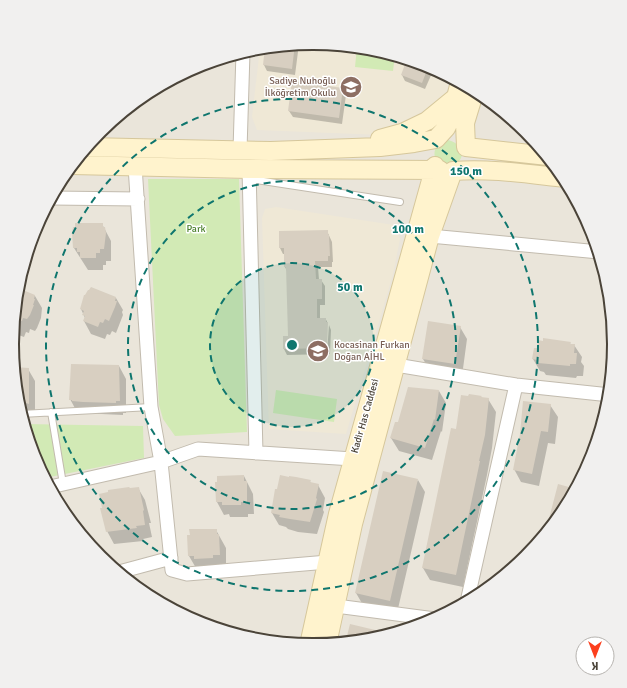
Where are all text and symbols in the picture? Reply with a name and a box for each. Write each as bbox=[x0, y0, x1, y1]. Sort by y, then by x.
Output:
school or university icon: Sadiye Nuhoğlu İlköğretim Okulu bbox=[338, 74, 364, 100]
place label: Sadiye Nuhoğlu İlköğretim Okulu bbox=[265, 75, 336, 99]
text: 150 m bbox=[450, 164, 482, 179]
text: 100 m bbox=[392, 222, 424, 237]
park label: Park bbox=[186, 223, 206, 235]
text: 50 m bbox=[337, 280, 363, 295]
centre of rings bbox=[285, 338, 299, 352]
school or university icon: Kocasinan Furkan Doğan AİHL bbox=[305, 338, 331, 364]
place label: Kocasinan Furkan Doğan AİHL bbox=[334, 339, 410, 363]
street label: Kadir Has Caddesi bbox=[349, 377, 381, 455]
north arrow bbox=[575, 636, 615, 676]
text: K bbox=[591, 659, 598, 672]

